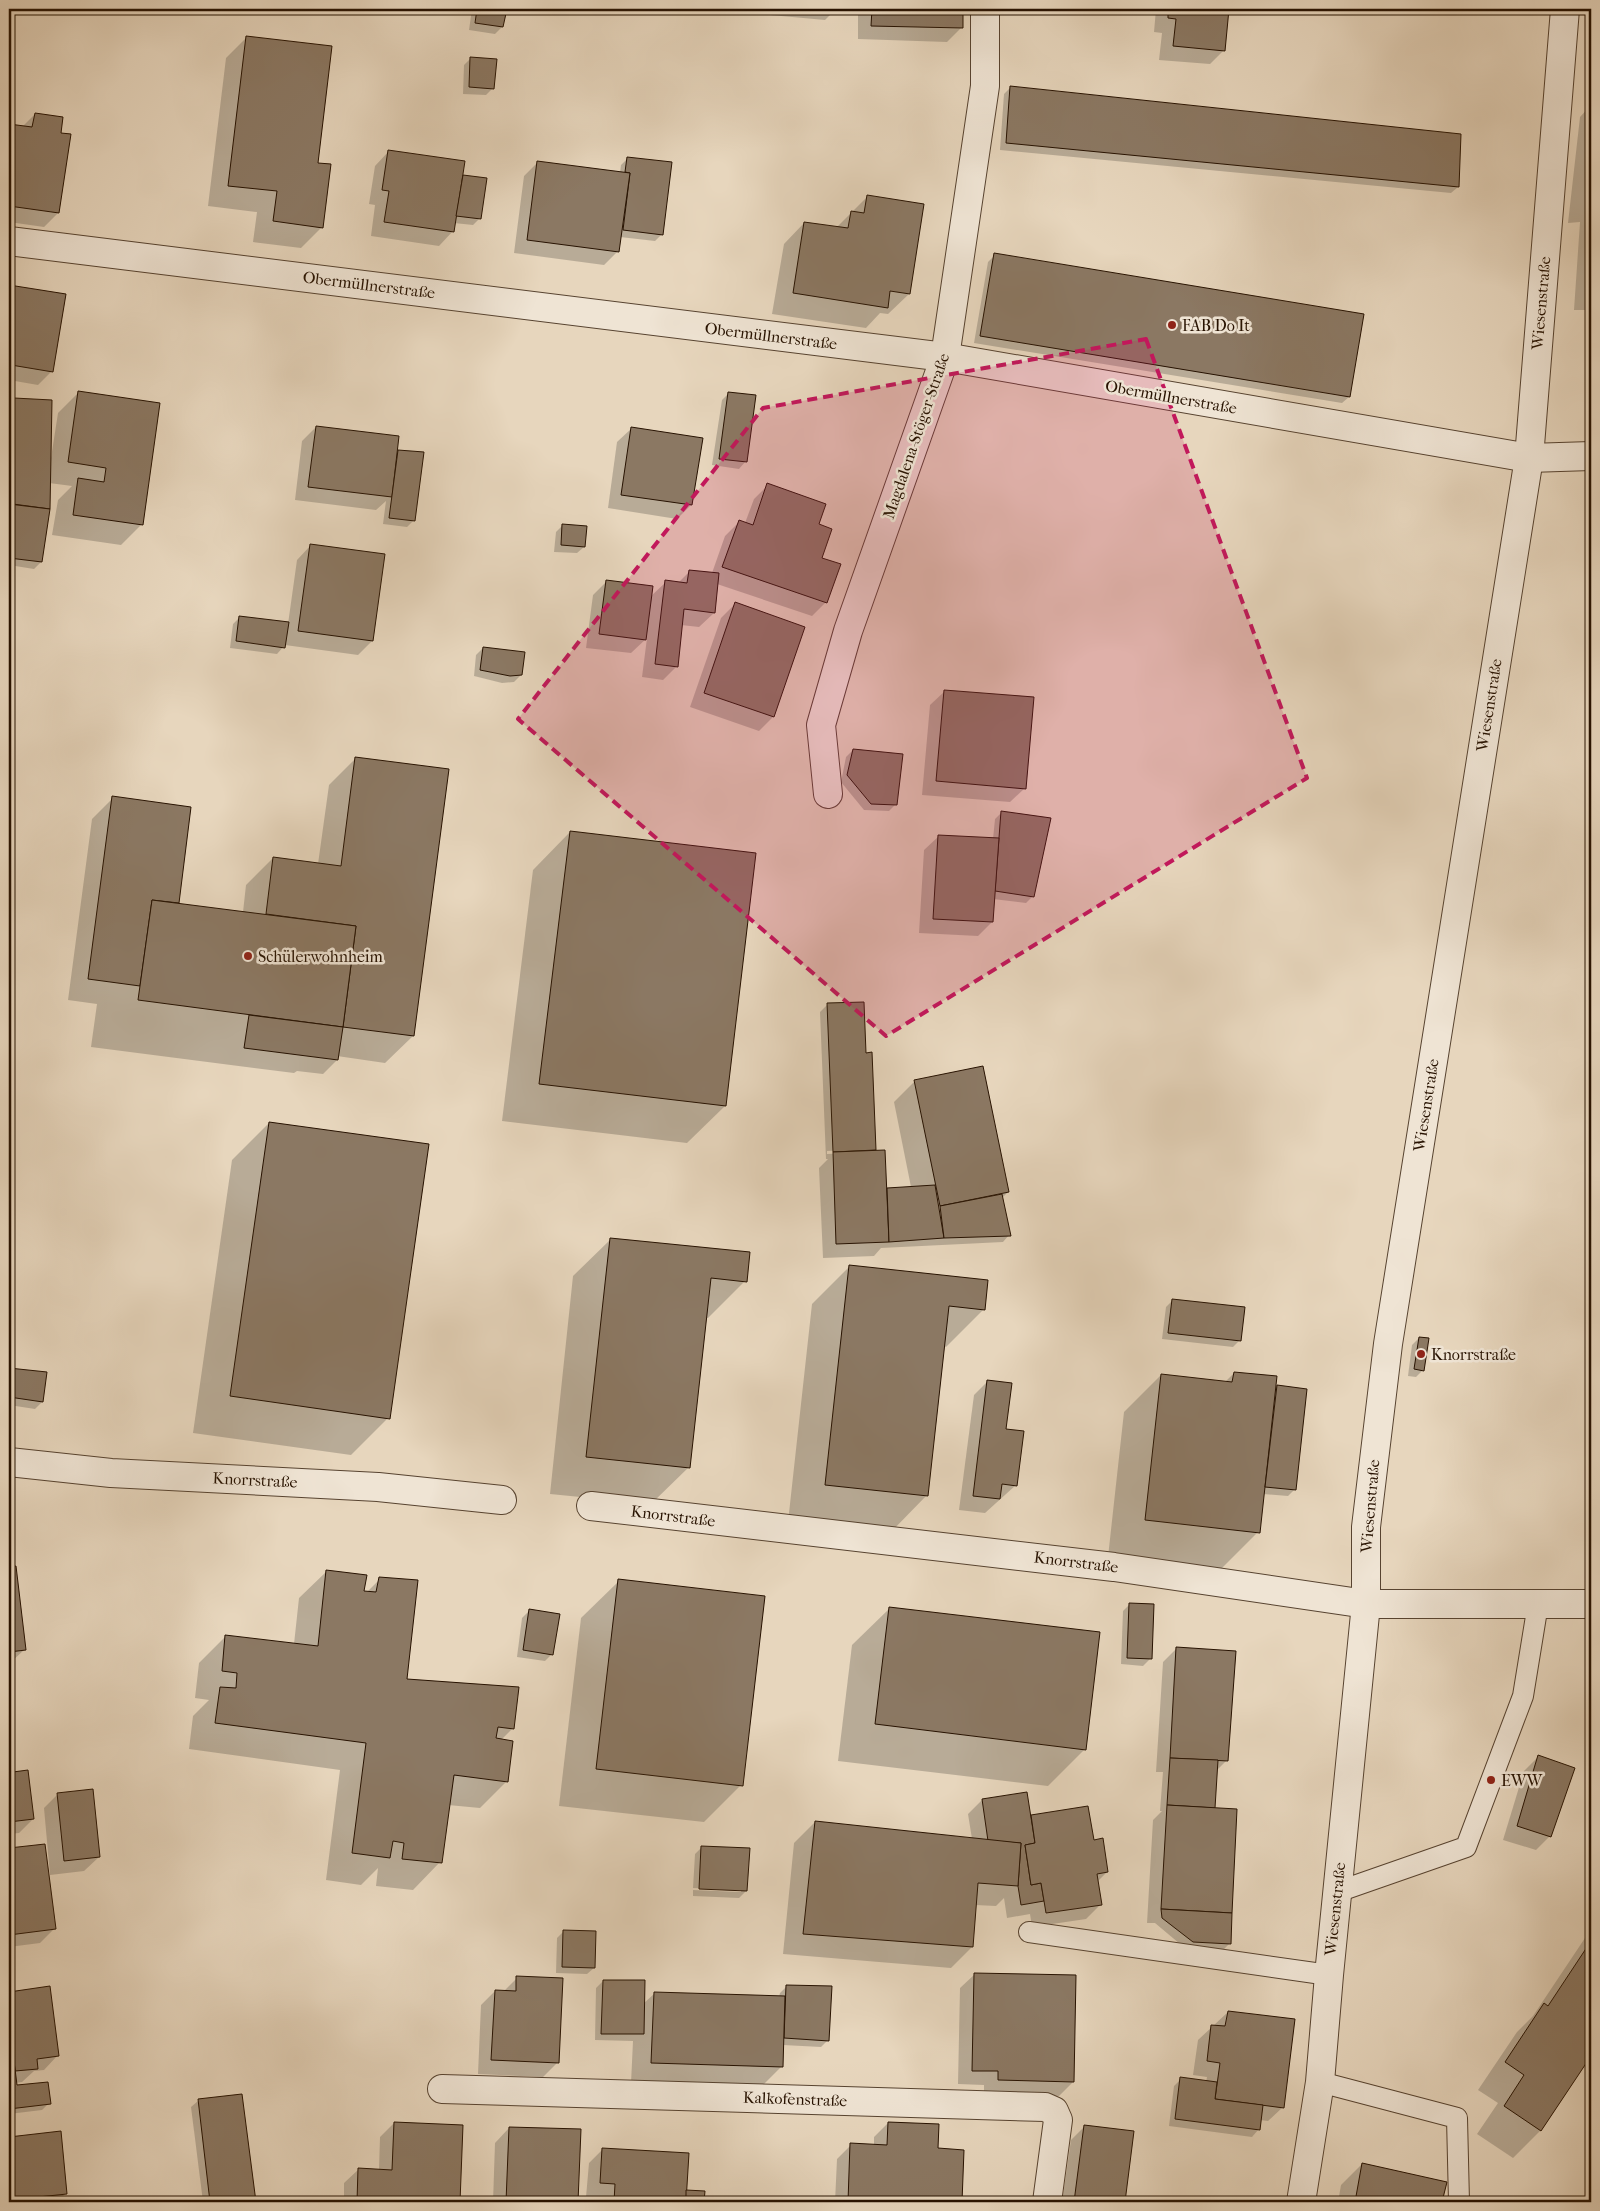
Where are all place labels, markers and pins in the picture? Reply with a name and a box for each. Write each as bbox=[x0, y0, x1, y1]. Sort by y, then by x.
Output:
place label: FAB Do It bbox=[1182, 316, 1250, 335]
marker: FAB Do It bbox=[1166, 319, 1178, 331]
place label: Schülerwohnheim bbox=[258, 947, 384, 966]
marker: Schülerwohnheim bbox=[242, 950, 254, 962]
place label: Knorrstraße bbox=[1431, 1345, 1516, 1364]
marker: Knorrstraße bbox=[1415, 1348, 1427, 1360]
place label: EWW bbox=[1501, 1771, 1543, 1790]
marker: EWW bbox=[1485, 1774, 1497, 1786]

